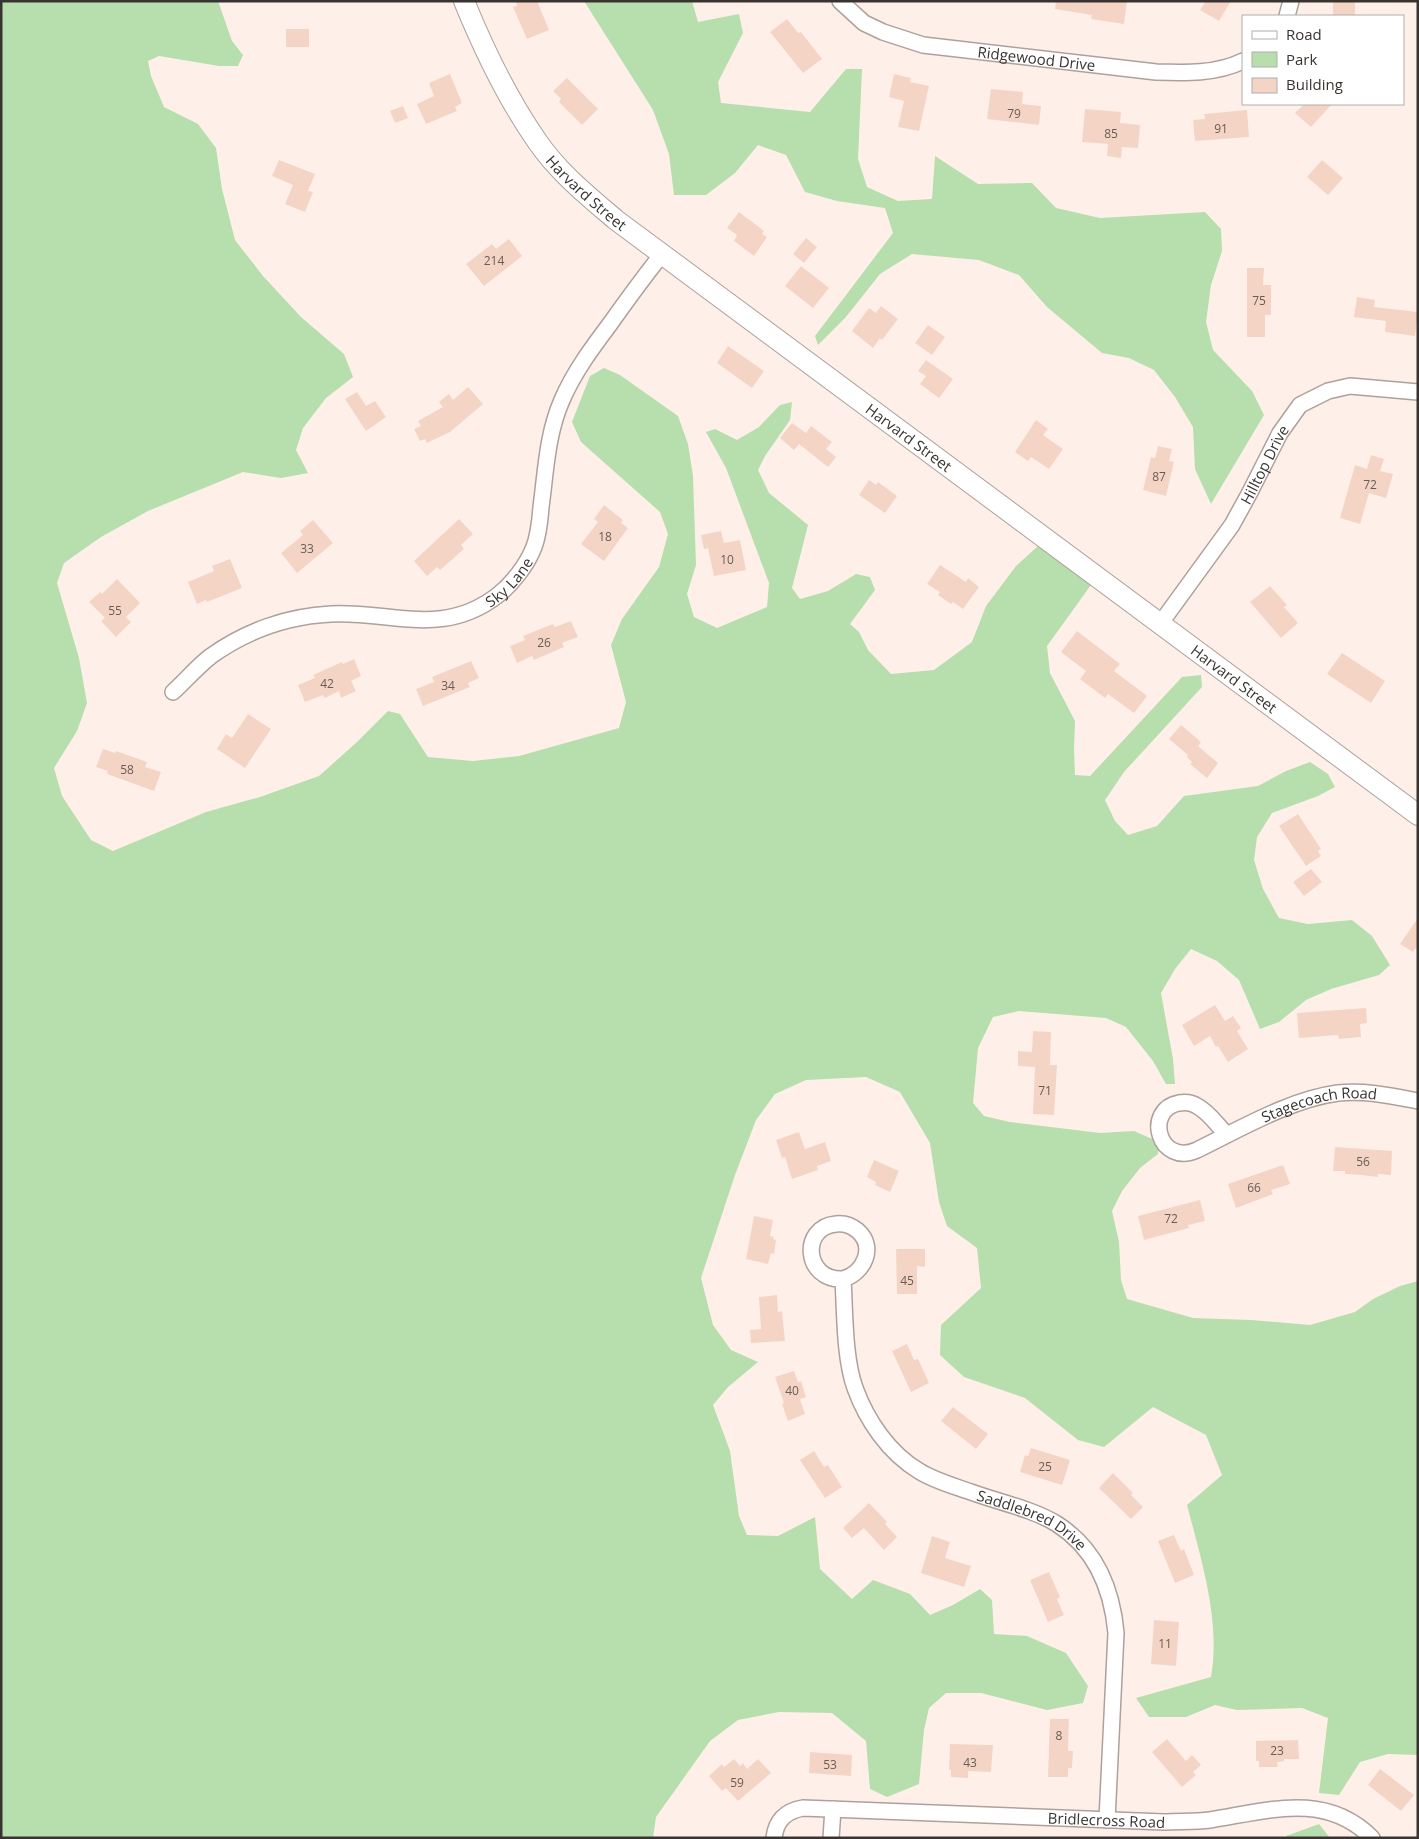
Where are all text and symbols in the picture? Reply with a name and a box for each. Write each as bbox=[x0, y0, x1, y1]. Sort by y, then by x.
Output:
legend bbox=[1242, 15, 1404, 105]
text: Road bbox=[1286, 24, 1322, 44]
street label: Ridgewood Drive bbox=[977, 41, 1097, 75]
text: Park bbox=[1286, 49, 1317, 69]
text: Building bbox=[1286, 74, 1343, 94]
house number: 79 bbox=[1007, 105, 1021, 122]
house number: 91 bbox=[1214, 120, 1228, 137]
house number: 85 bbox=[1104, 125, 1118, 142]
street label: Harvard Street bbox=[542, 151, 631, 235]
house number: 214 bbox=[484, 252, 504, 269]
house number: 75 bbox=[1252, 292, 1266, 309]
street label: Harvard Street bbox=[862, 399, 956, 476]
street label: Hilltop Drive bbox=[1235, 421, 1293, 508]
house number: 87 bbox=[1152, 468, 1166, 485]
house number: 72 bbox=[1363, 476, 1377, 493]
house number: 18 bbox=[598, 528, 612, 545]
house number: 33 bbox=[300, 540, 314, 557]
house number: 10 bbox=[720, 551, 734, 568]
street label: Sky Lane bbox=[481, 554, 537, 611]
house number: 55 bbox=[108, 602, 122, 619]
house number: 26 bbox=[537, 634, 551, 651]
street label: Harvard Street bbox=[1187, 640, 1281, 717]
house number: 42 bbox=[320, 675, 334, 692]
house number: 34 bbox=[441, 677, 455, 694]
house number: 58 bbox=[120, 761, 134, 778]
house number: 71 bbox=[1038, 1082, 1052, 1099]
street label: Stagecoach Road bbox=[1258, 1082, 1378, 1127]
house number: 56 bbox=[1356, 1153, 1370, 1170]
house number: 66 bbox=[1247, 1179, 1261, 1196]
house number: 72 bbox=[1164, 1210, 1178, 1227]
house number: 45 bbox=[900, 1272, 914, 1289]
house number: 40 bbox=[785, 1382, 799, 1399]
house number: 25 bbox=[1038, 1458, 1052, 1475]
street label: Saddlebred Drive bbox=[974, 1485, 1092, 1554]
house number: 11 bbox=[1158, 1635, 1172, 1652]
house number: 8 bbox=[1056, 1727, 1063, 1744]
house number: 23 bbox=[1270, 1742, 1284, 1759]
house number: 43 bbox=[963, 1754, 977, 1771]
house number: 53 bbox=[823, 1756, 837, 1773]
house number: 59 bbox=[730, 1774, 744, 1791]
street label: Bridlecross Road bbox=[1047, 1808, 1166, 1832]

